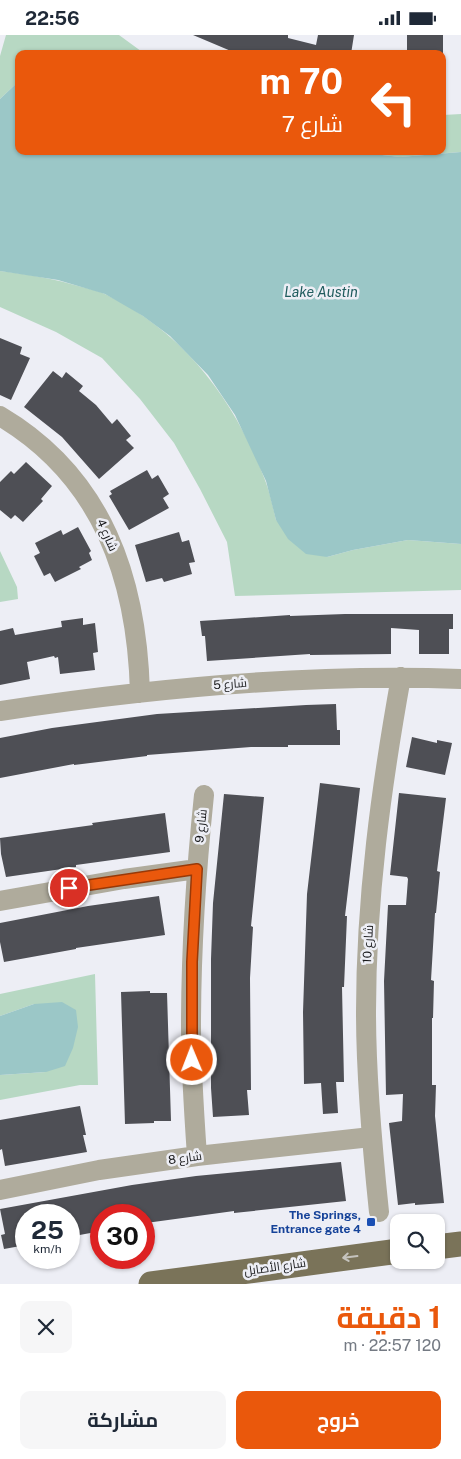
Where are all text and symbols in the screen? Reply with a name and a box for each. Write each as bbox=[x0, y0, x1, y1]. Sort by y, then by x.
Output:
text: 22:56 bbox=[25, 7, 80, 29]
text: 70 m bbox=[260, 61, 343, 102]
icon: left bbox=[361, 70, 426, 135]
text: شارع 7 bbox=[282, 111, 343, 137]
water label: Lake Austin bbox=[284, 284, 358, 300]
street label: شارع 4 bbox=[93, 517, 120, 554]
street label: شارع 5 bbox=[213, 676, 248, 693]
street label: شارع 9 bbox=[192, 808, 211, 844]
pin bbox=[48, 867, 90, 909]
icon: arrive bbox=[55, 874, 83, 902]
street label: شارع 10 bbox=[360, 924, 377, 964]
position arrow bbox=[165, 1033, 217, 1085]
street label: شارع 8 bbox=[167, 1149, 203, 1168]
speed limit sign: 30 bbox=[90, 1204, 155, 1269]
place label: The Springs, Entrance gate 4 bbox=[271, 1208, 361, 1236]
map controls bbox=[390, 1214, 445, 1269]
button: search bbox=[390, 1214, 445, 1269]
text: 25 bbox=[31, 1215, 64, 1245]
marker: The Springs, Entrance gate 4 bbox=[365, 1216, 377, 1228]
text: km/h bbox=[33, 1242, 62, 1256]
one-way arrow bbox=[343, 1252, 359, 1262]
street label: شارع الأصايل bbox=[243, 1256, 307, 1279]
text: 1 دقيقة bbox=[337, 1299, 441, 1335]
button: close bbox=[20, 1301, 72, 1353]
text: 120 m · 22:57 bbox=[344, 1336, 441, 1355]
button: مشاركة bbox=[20, 1391, 226, 1449]
button: خروج bbox=[236, 1391, 441, 1449]

